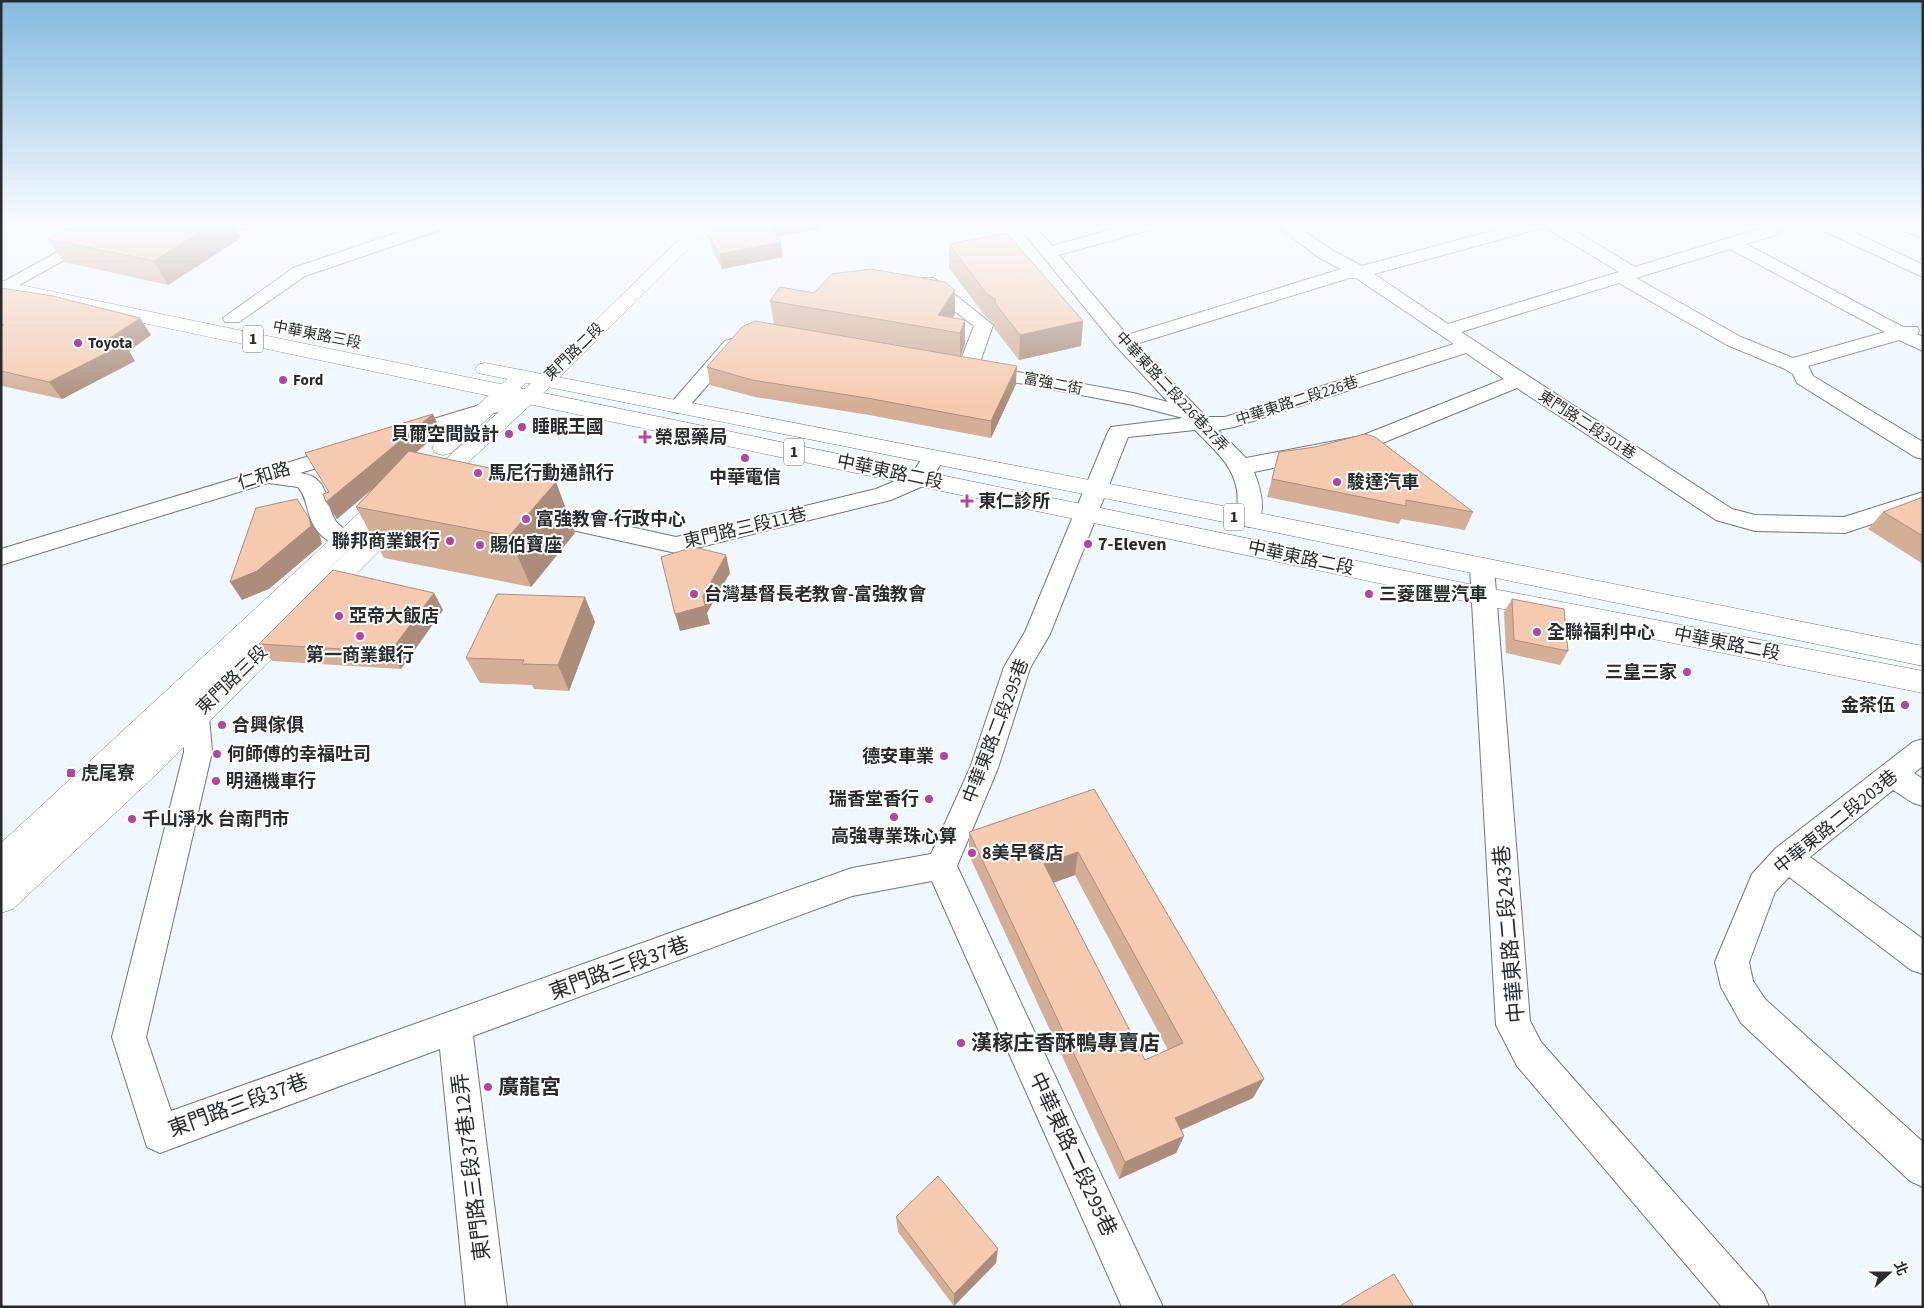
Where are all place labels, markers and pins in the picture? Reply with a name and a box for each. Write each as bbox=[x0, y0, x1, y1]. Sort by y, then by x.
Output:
place label: Toyota bbox=[88, 333, 132, 354]
marker: Toyota bbox=[72, 337, 84, 349]
place label: Ford bbox=[293, 370, 323, 391]
marker: Ford bbox=[277, 374, 289, 386]
place label: 睡眠王國 bbox=[532, 415, 604, 440]
marker: 睡眠王國 bbox=[516, 421, 528, 433]
place label: 貝爾空間設計 bbox=[391, 422, 499, 447]
place label: 榮恩藥局 bbox=[655, 425, 727, 450]
marker: 貝爾空間設計 bbox=[503, 428, 515, 440]
marker: 榮恩藥局 bbox=[639, 431, 651, 443]
marker: 中華電信 bbox=[739, 452, 751, 464]
place label: 馬尼行動通訊行 bbox=[488, 461, 614, 486]
place label: 中華電信 bbox=[709, 465, 781, 490]
marker: 馬尼行動通訊行 bbox=[472, 467, 484, 479]
place label: 駿達汽車 bbox=[1347, 470, 1419, 495]
marker: 駿達汽車 bbox=[1331, 476, 1343, 488]
place label: 東仁診所 bbox=[978, 489, 1050, 514]
marker: 東仁診所 bbox=[960, 494, 974, 508]
place label: 富強教會-行政中心 bbox=[536, 507, 686, 532]
marker: 富強教會-行政中心 bbox=[520, 513, 532, 525]
place label: 聯邦商業銀行 bbox=[332, 529, 440, 554]
place label: 7-Eleven bbox=[1098, 532, 1167, 557]
place label: 賜伯寶座 bbox=[490, 533, 562, 558]
marker: 聯邦商業銀行 bbox=[444, 535, 456, 547]
marker: 7-Eleven bbox=[1082, 538, 1094, 550]
marker: 賜伯寶座 bbox=[474, 539, 486, 551]
place label: 台灣基督長老教會-富強教會 bbox=[704, 582, 927, 607]
place label: 三菱匯豐汽車 bbox=[1379, 582, 1487, 607]
marker: 台灣基督長老教會-富強教會 bbox=[688, 588, 700, 600]
marker: 三菱匯豐汽車 bbox=[1363, 588, 1375, 600]
place label: 亞帝大飯店 bbox=[349, 604, 439, 629]
marker: 亞帝大飯店 bbox=[333, 610, 345, 622]
place label: 全聯福利中心 bbox=[1547, 620, 1655, 645]
marker: 全聯福利中心 bbox=[1531, 626, 1543, 638]
marker: 第一商業銀行 bbox=[354, 630, 366, 642]
place label: 第一商業銀行 bbox=[306, 643, 414, 668]
place label: 三皇三家 bbox=[1605, 660, 1677, 685]
marker: 三皇三家 bbox=[1681, 666, 1693, 678]
place label: 金茶伍 bbox=[1841, 693, 1895, 718]
marker: 金茶伍 bbox=[1899, 699, 1911, 711]
place label: 合興傢俱 bbox=[232, 713, 304, 738]
marker: 合興傢俱 bbox=[216, 719, 228, 731]
place label: 何師傅的幸福吐司 bbox=[227, 742, 371, 767]
place label: 德安車業 bbox=[862, 744, 934, 769]
marker: 何師傅的幸福吐司 bbox=[211, 748, 223, 760]
marker: 德安車業 bbox=[938, 750, 950, 762]
place label: 虎尾寮 bbox=[81, 761, 135, 786]
marker: 虎尾寮 bbox=[65, 767, 77, 779]
place label: 明通機車行 bbox=[226, 769, 316, 794]
marker: 明通機車行 bbox=[210, 775, 222, 787]
place label: 瑞香堂香行 bbox=[829, 787, 919, 812]
marker: 瑞香堂香行 bbox=[923, 793, 935, 805]
place label: 千山淨水 台南門市 bbox=[142, 807, 290, 832]
marker: 高強專業珠心算 bbox=[888, 811, 900, 823]
marker: 千山淨水 台南門市 bbox=[126, 813, 138, 825]
place label: 高強專業珠心算 bbox=[831, 824, 957, 849]
place label: 8美早餐店 bbox=[982, 841, 1064, 866]
marker: 8美早餐店 bbox=[966, 847, 978, 859]
place label: 漢稼庄香酥鴨專賣店 bbox=[971, 1028, 1160, 1058]
marker: 漢稼庄香酥鴨專賣店 bbox=[955, 1037, 967, 1049]
place label: 廣龍宮 bbox=[498, 1072, 561, 1102]
marker: 廣龍宮 bbox=[482, 1081, 494, 1093]

